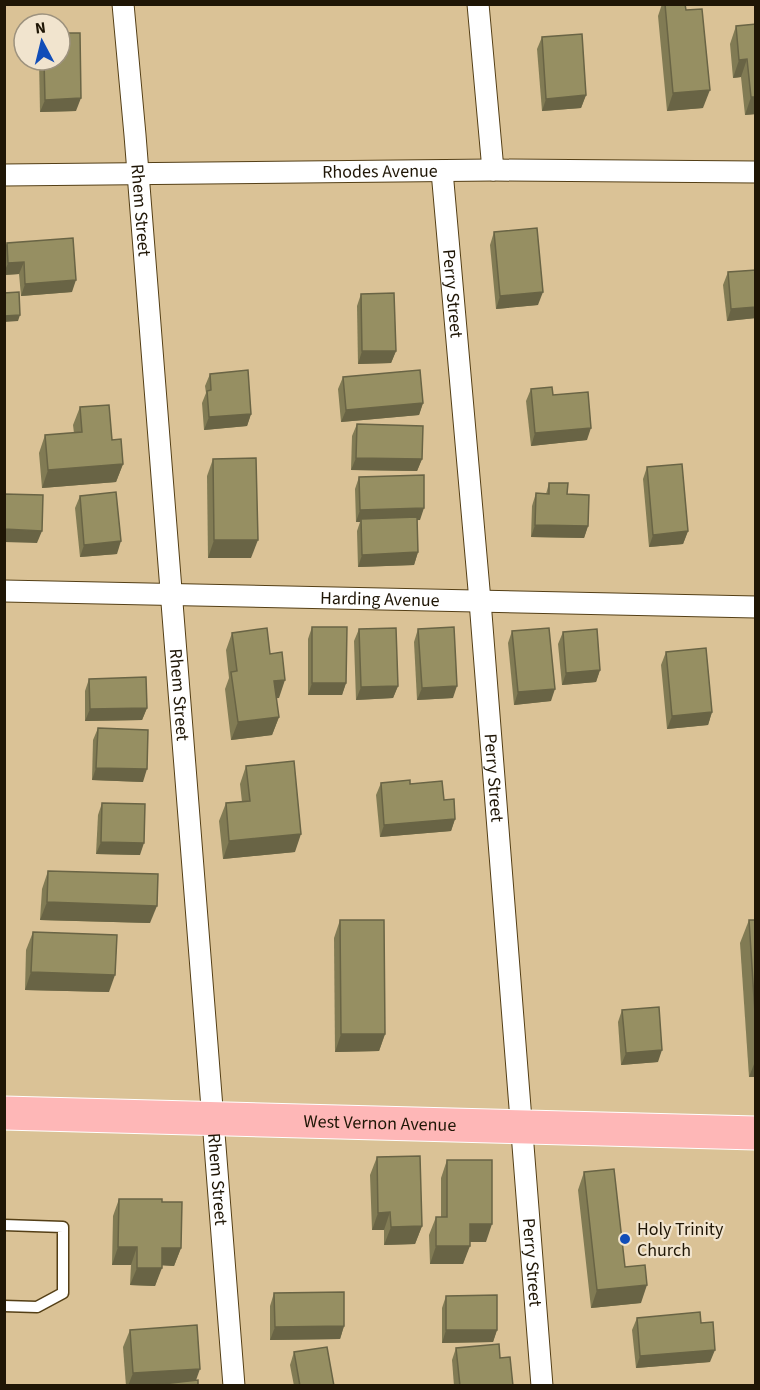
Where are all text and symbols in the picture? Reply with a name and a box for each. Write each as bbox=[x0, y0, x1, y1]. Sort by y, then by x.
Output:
north arrow bbox=[12, 12, 72, 72]
text: N bbox=[34, 17, 47, 40]
street label: Rhodes Avenue bbox=[322, 159, 438, 185]
street label: Rhem Street bbox=[124, 163, 157, 257]
street label: Perry Street bbox=[436, 248, 469, 339]
street label: Harding Avenue bbox=[320, 586, 440, 613]
street label: Rhem Street bbox=[163, 648, 195, 742]
street label: Perry Street bbox=[478, 733, 509, 823]
street label: West Vernon Avenue bbox=[303, 1109, 457, 1138]
street label: Rhem Street bbox=[201, 1132, 233, 1226]
street label: Perry Street bbox=[516, 1217, 548, 1308]
place label: Holy Trinity Church bbox=[637, 1217, 724, 1263]
marker: Holy Trinity Church bbox=[618, 1232, 632, 1246]

